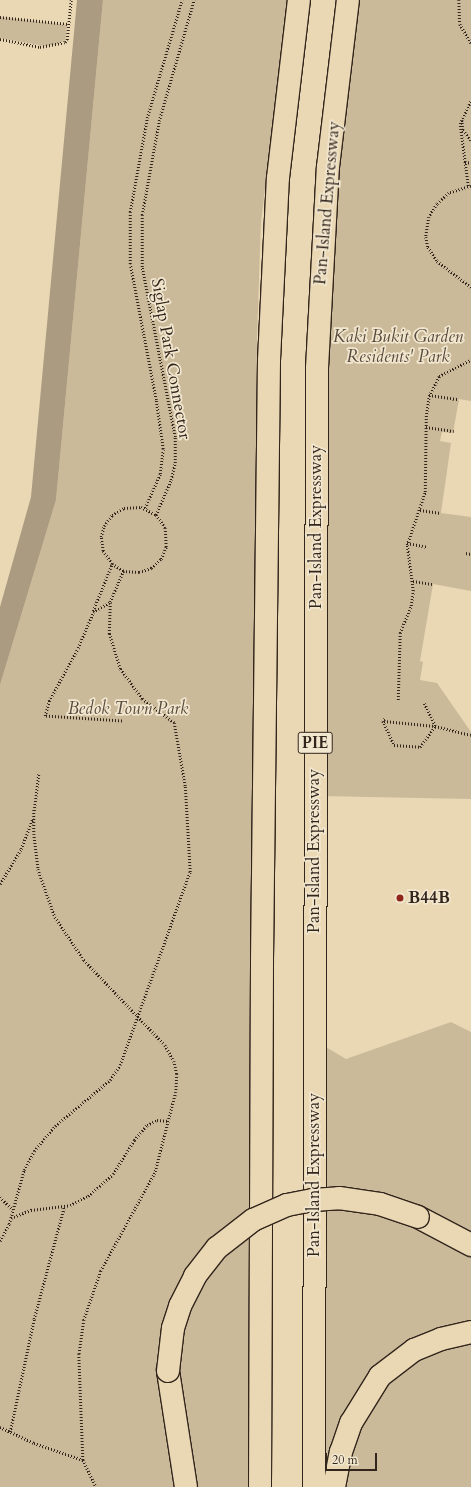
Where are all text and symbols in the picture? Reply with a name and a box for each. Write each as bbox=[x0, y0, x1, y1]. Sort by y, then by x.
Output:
street label: Pan-Island Expressway bbox=[310, 120, 344, 286]
street label: Siglap Park Connector bbox=[147, 277, 195, 441]
park label: Kaki Bukit Garden Residents' Park bbox=[333, 327, 463, 367]
street label: Pan-Island Expressway bbox=[306, 445, 326, 609]
park label: Bedok Town Park bbox=[68, 699, 188, 719]
road number: PIE bbox=[297, 729, 333, 757]
street label: Pan-Island Expressway bbox=[304, 769, 324, 933]
place label: B44B bbox=[408, 888, 450, 908]
marker: B44B bbox=[395, 893, 405, 903]
street label: Pan-Island Expressway bbox=[304, 1093, 324, 1257]
scale bar bbox=[327, 1445, 379, 1471]
text: 20 m bbox=[332, 1452, 358, 1468]

